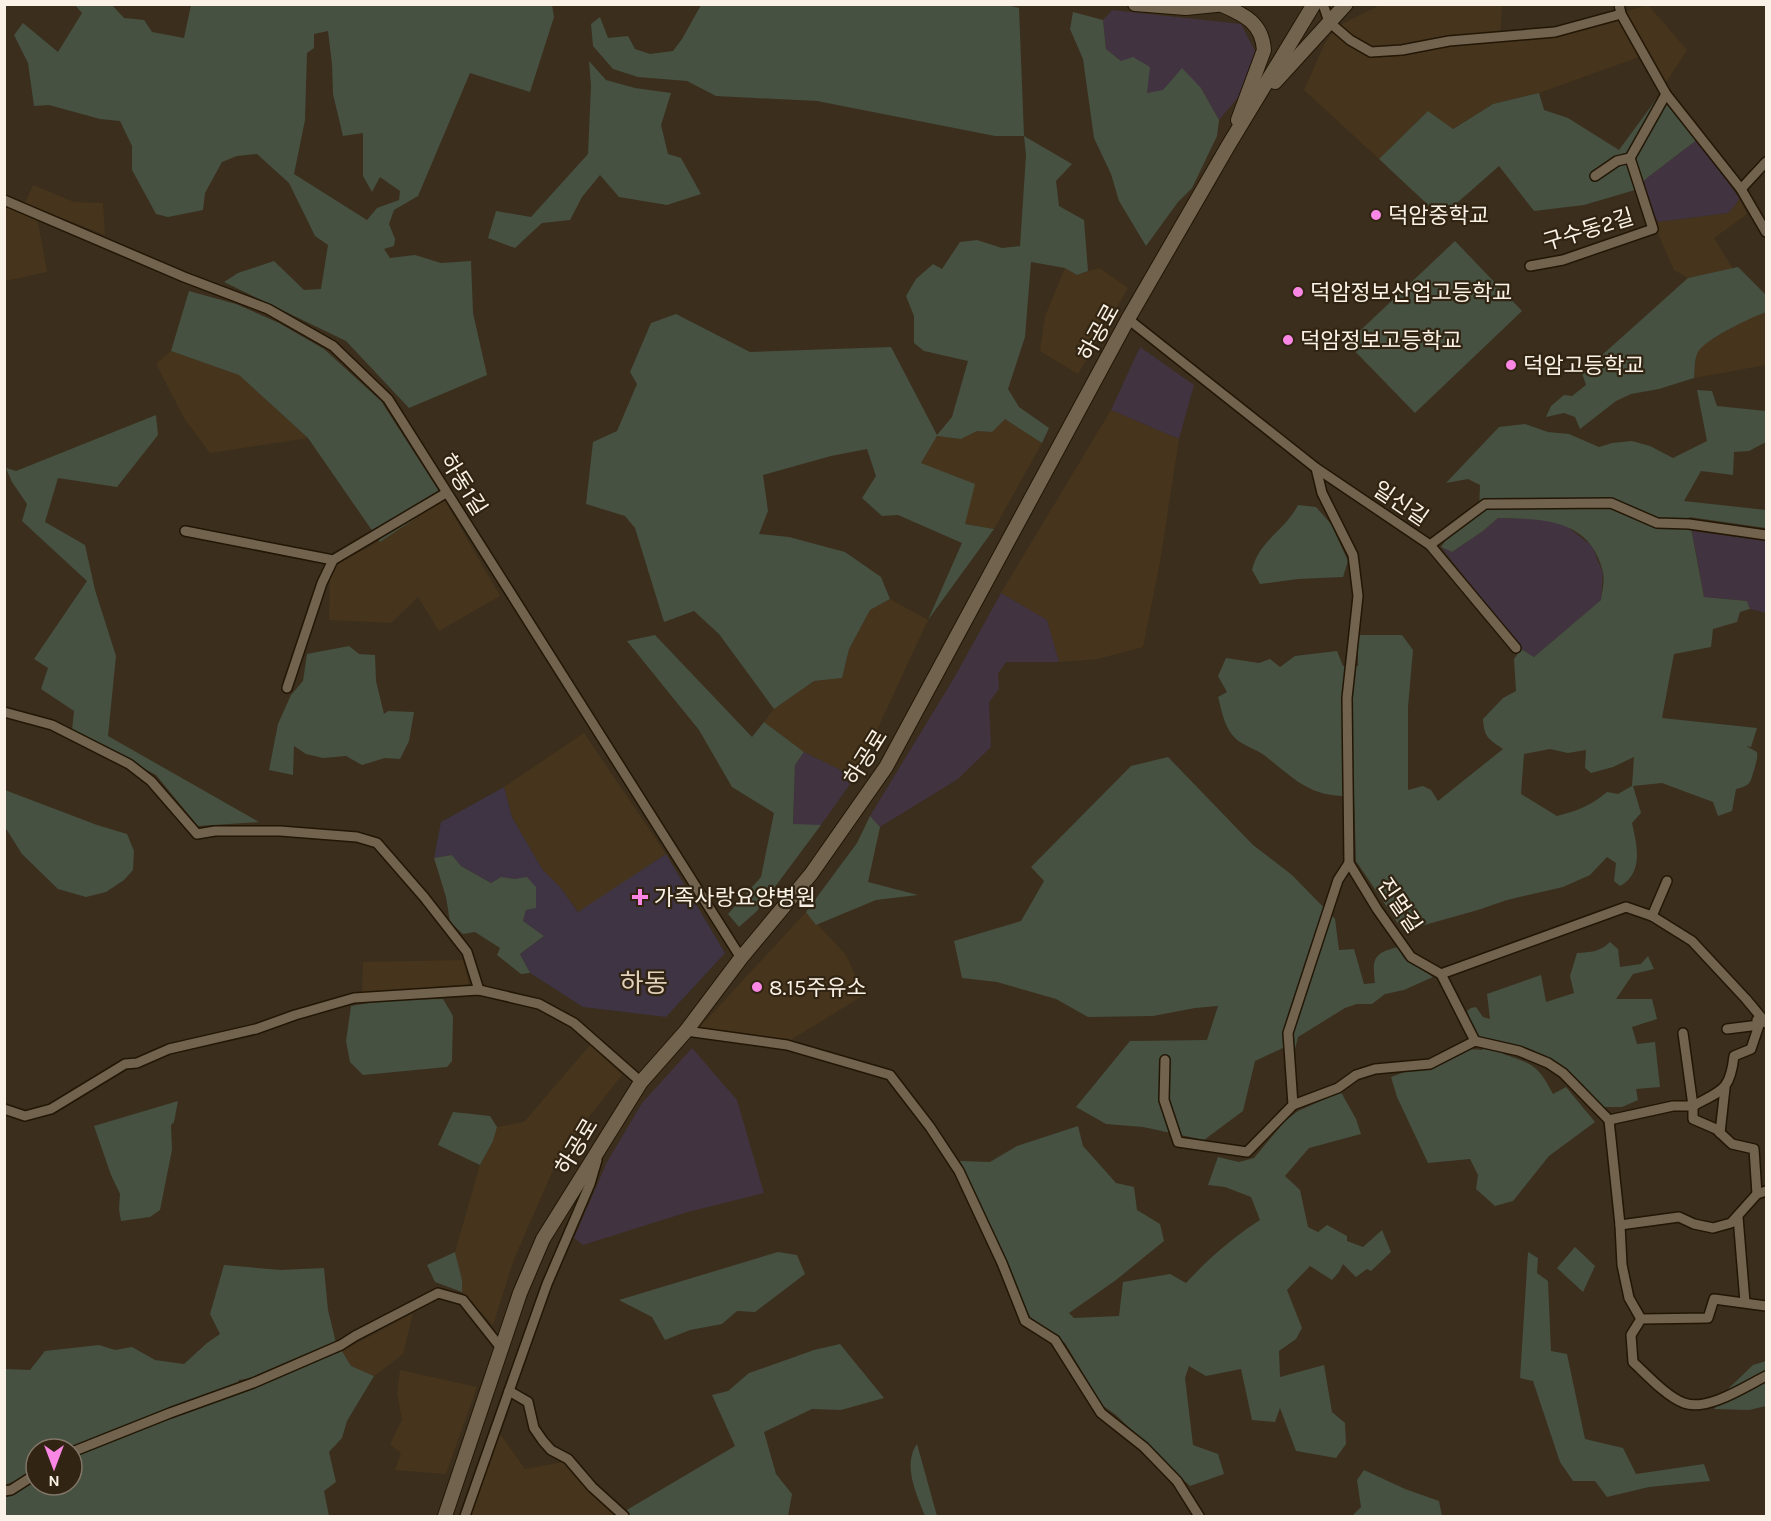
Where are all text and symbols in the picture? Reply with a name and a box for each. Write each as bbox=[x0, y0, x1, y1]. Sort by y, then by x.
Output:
place label: 덕암중학교 bbox=[1388, 203, 1489, 229]
street label: 구수동2길 bbox=[1540, 204, 1637, 256]
marker: 덕암중학교 bbox=[1369, 208, 1383, 222]
place label: 덕암정보산업고등학교 bbox=[1310, 280, 1512, 306]
marker: 덕암정보산업고등학교 bbox=[1291, 285, 1305, 299]
street label: 하공로 bbox=[1073, 300, 1125, 365]
place label: 덕암정보고등학교 bbox=[1300, 328, 1462, 354]
marker: 덕암정보고등학교 bbox=[1281, 333, 1295, 347]
place label: 덕암고등학교 bbox=[1523, 353, 1644, 379]
marker: 덕암고등학교 bbox=[1504, 358, 1518, 372]
street label: 하동1길 bbox=[434, 449, 492, 520]
street label: 일신길 bbox=[1368, 476, 1433, 532]
street label: 하공로 bbox=[839, 725, 893, 790]
street label: 진멀길 bbox=[1371, 873, 1427, 938]
place label: 가족사랑요양병원 bbox=[654, 885, 816, 911]
marker: 가족사랑요양병원 bbox=[631, 888, 649, 906]
district label: 하동 bbox=[620, 968, 668, 999]
place label: 8.15주유소 bbox=[769, 975, 867, 1001]
marker: 8.15주유소 bbox=[750, 980, 764, 994]
street label: 하공로 bbox=[550, 1114, 604, 1179]
north arrow bbox=[24, 1437, 84, 1497]
text: N bbox=[48, 1472, 60, 1491]

